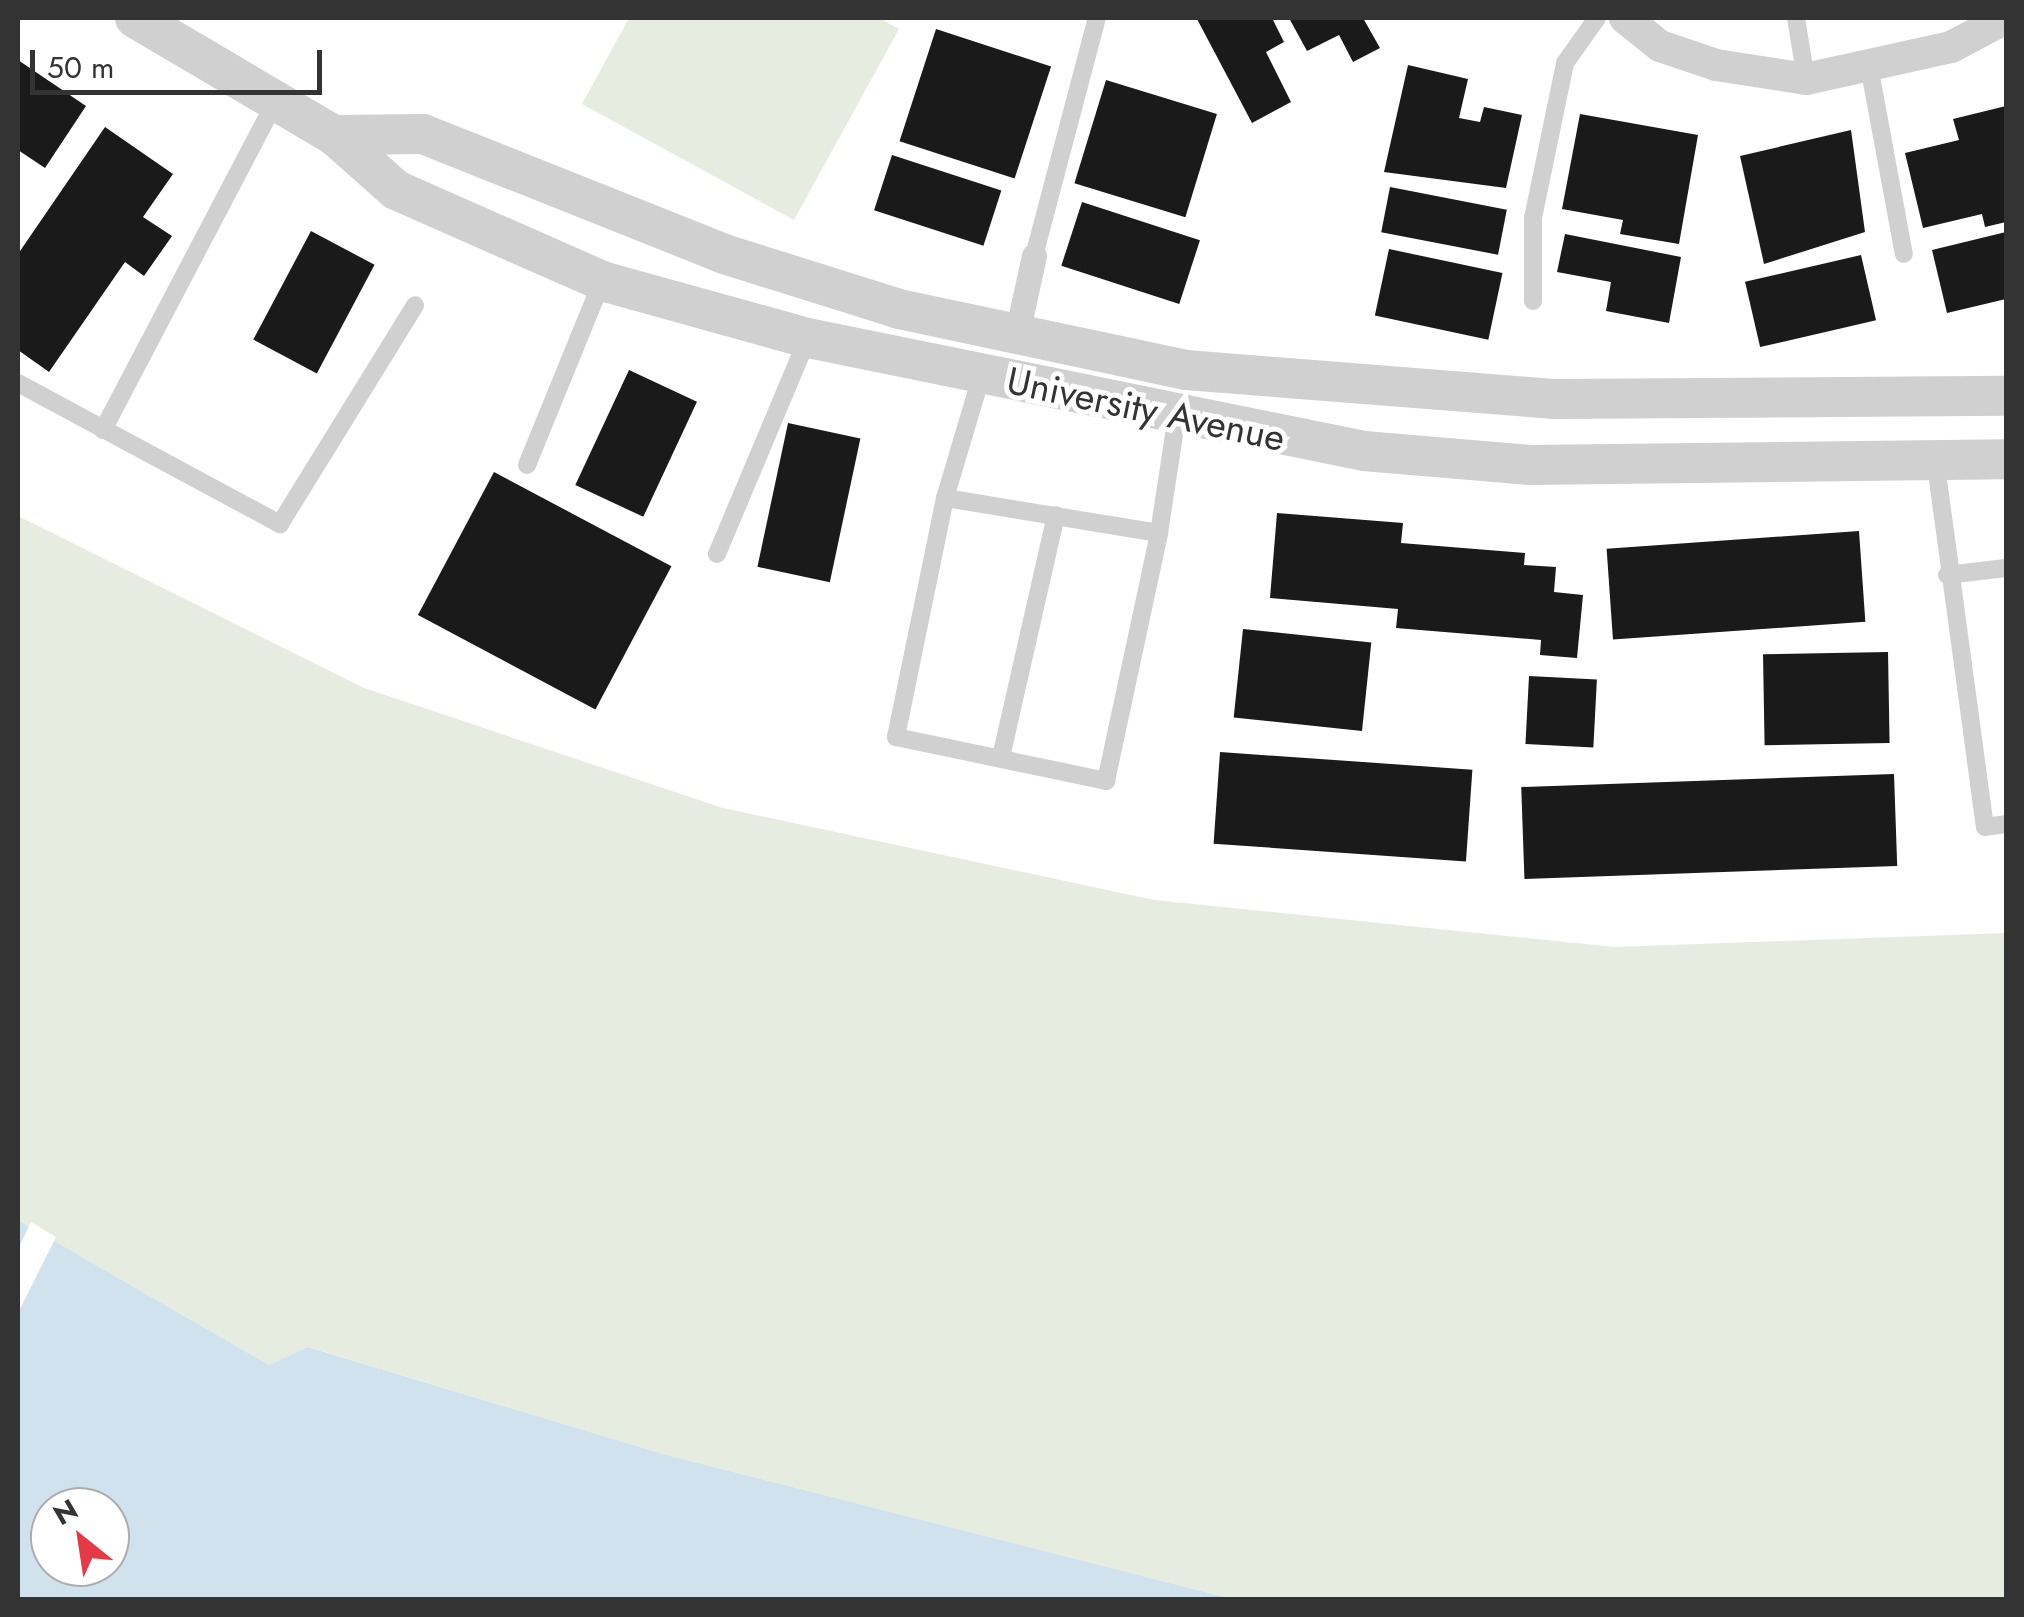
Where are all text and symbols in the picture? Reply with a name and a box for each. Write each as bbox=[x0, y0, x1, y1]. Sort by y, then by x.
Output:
scale bar bbox=[35, 30, 328, 92]
text: 50 m bbox=[47, 46, 114, 89]
street label: University Avenue bbox=[1003, 357, 1289, 461]
north arrow bbox=[30, 1487, 130, 1587]
text: N bbox=[46, 1489, 86, 1536]

